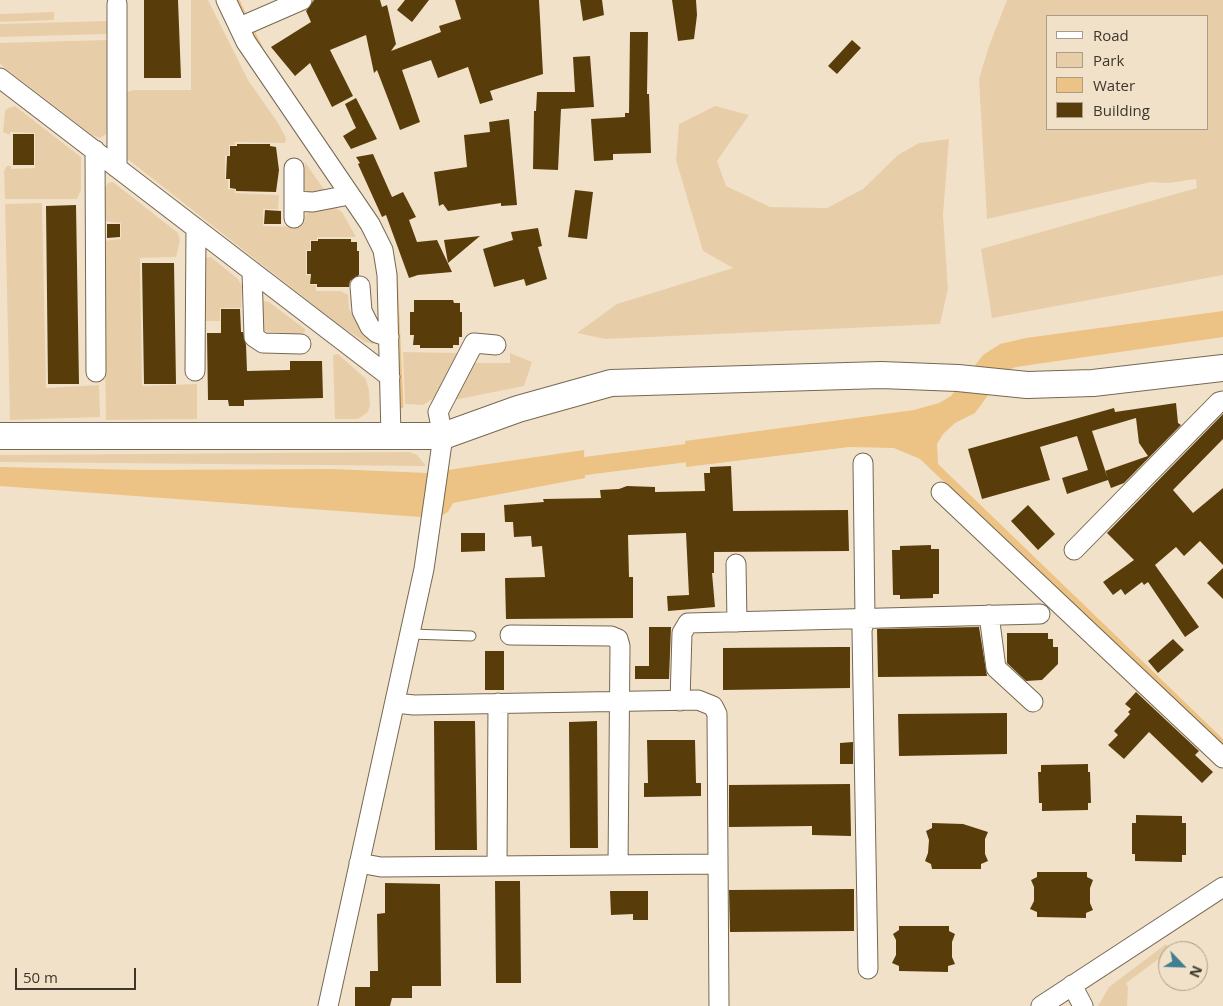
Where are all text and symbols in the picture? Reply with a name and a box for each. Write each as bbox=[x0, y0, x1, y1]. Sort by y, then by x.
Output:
legend bbox=[1046, 15, 1208, 130]
text: Road bbox=[1093, 25, 1129, 45]
text: Park bbox=[1093, 50, 1124, 70]
text: Water bbox=[1093, 75, 1135, 95]
text: Building bbox=[1093, 100, 1150, 120]
north arrow bbox=[1158, 941, 1208, 991]
scale bar bbox=[18, 958, 139, 990]
text: N bbox=[1185, 963, 1207, 981]
text: 50 m bbox=[23, 967, 58, 987]

